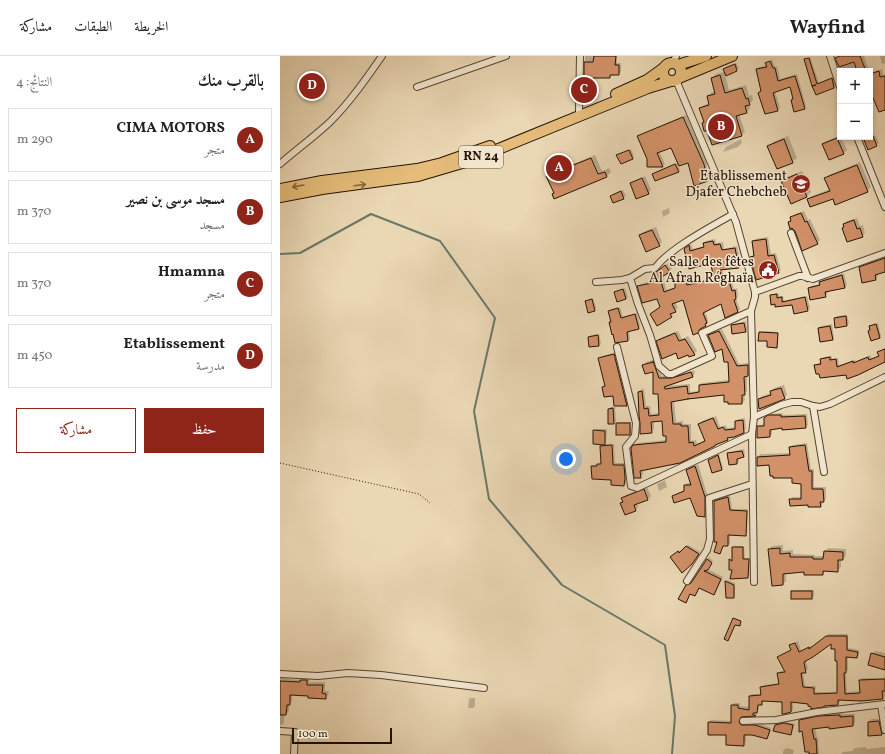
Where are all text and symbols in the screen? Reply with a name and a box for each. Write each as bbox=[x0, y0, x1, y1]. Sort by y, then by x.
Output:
text: Wayfind bbox=[790, 15, 865, 41]
text: مشاركة bbox=[20, 18, 52, 37]
text: الطبقات bbox=[74, 18, 112, 37]
text: الخريطة bbox=[134, 18, 168, 37]
map controls bbox=[837, 68, 873, 140]
button: + bbox=[837, 68, 873, 104]
text: بالقرب منك bbox=[198, 70, 264, 93]
pin: D bbox=[299, 71, 325, 101]
text: النتائج: 4 bbox=[16, 74, 52, 92]
pin: C bbox=[571, 75, 597, 105]
button: − bbox=[837, 104, 873, 140]
pin: B bbox=[708, 112, 734, 142]
text: CIMA MOTORS bbox=[116, 118, 225, 139]
text: 290 m bbox=[17, 131, 53, 149]
text: A bbox=[245, 131, 255, 149]
text: متجر bbox=[204, 142, 225, 160]
road number: RN 24 bbox=[459, 146, 503, 168]
pin: A bbox=[546, 153, 572, 183]
place label: Etablissement Djafer Chebcheb bbox=[685, 167, 787, 202]
school or university icon: Etablissement Djafer Chebcheb bbox=[790, 173, 812, 195]
one-way arrow bbox=[353, 181, 366, 189]
one-way arrow bbox=[292, 182, 305, 190]
text: مسجد موسى بن نصير bbox=[126, 190, 225, 211]
text: 370 m bbox=[17, 203, 51, 221]
text: B bbox=[246, 203, 254, 221]
text: مسجد bbox=[199, 217, 225, 235]
place label: Salle des fêtes Al Afrah Réghaïa bbox=[649, 253, 754, 288]
public building icon: Salle des fêtes Al Afrah Réghaïa bbox=[757, 259, 779, 281]
text: Hmamna bbox=[158, 262, 225, 283]
text: 370 m bbox=[17, 275, 51, 293]
text: C bbox=[246, 275, 254, 293]
text: متجر bbox=[204, 286, 225, 304]
text: Etablissement bbox=[124, 334, 225, 355]
text: 450 m bbox=[17, 347, 52, 365]
text: D bbox=[245, 347, 255, 365]
text: مدرسة bbox=[196, 358, 225, 376]
button: مشاركة bbox=[16, 408, 136, 453]
button: حفظ bbox=[144, 408, 264, 453]
your location bbox=[556, 449, 576, 469]
scale bar bbox=[292, 726, 392, 745]
text: 100 m bbox=[298, 727, 328, 742]

